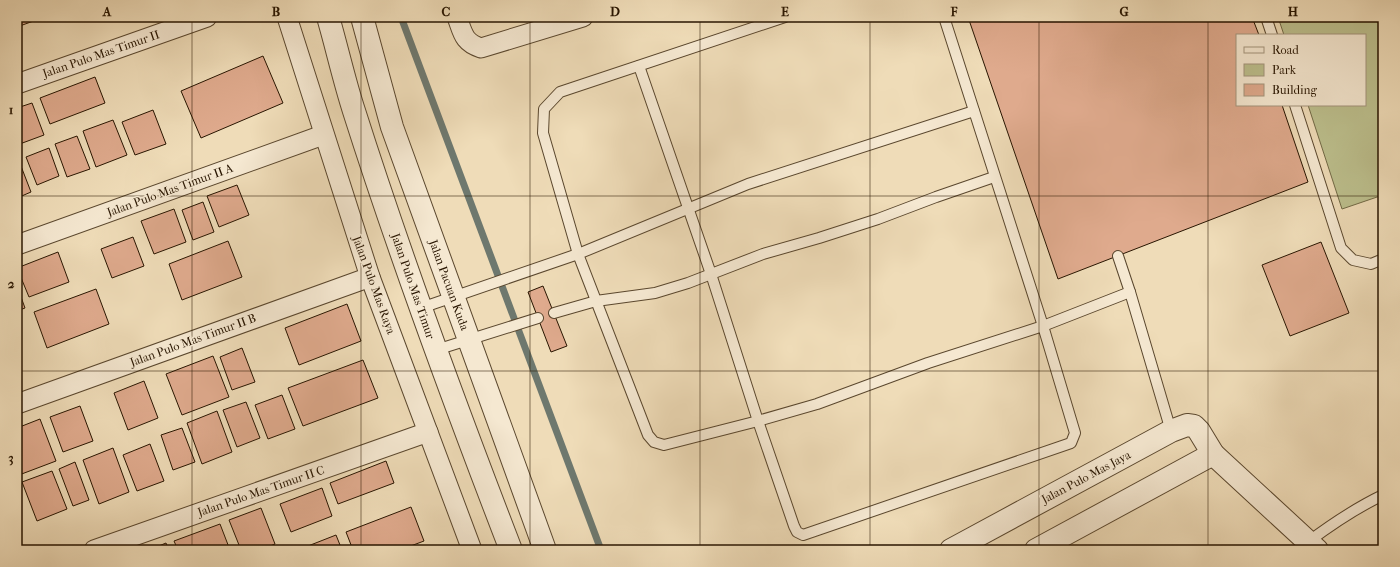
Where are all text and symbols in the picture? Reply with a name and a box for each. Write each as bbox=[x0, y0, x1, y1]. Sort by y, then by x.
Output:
text: A bbox=[102, 4, 112, 19]
text: B bbox=[272, 4, 281, 19]
text: C bbox=[442, 4, 451, 19]
text: D bbox=[610, 4, 620, 19]
text: E bbox=[781, 4, 789, 19]
text: F bbox=[950, 4, 958, 19]
text: G bbox=[1119, 4, 1129, 19]
text: H bbox=[1288, 4, 1299, 19]
street label: Jalan Pulo Mas Timur II bbox=[40, 27, 162, 81]
legend bbox=[1236, 34, 1366, 106]
text: Road bbox=[1272, 43, 1299, 57]
text: Park bbox=[1272, 63, 1297, 77]
text: Building bbox=[1272, 83, 1317, 97]
text: 1 bbox=[9, 102, 14, 117]
street label: Jalan Pulo Mas Timur II A bbox=[104, 161, 235, 220]
street label: Jalan Pulo Mas Timur bbox=[388, 230, 438, 342]
street label: Jalan Pulo Mas Raya bbox=[349, 233, 398, 337]
street label: Jalan Pacuan Kuda bbox=[426, 237, 472, 333]
text: 2 bbox=[8, 276, 15, 291]
street label: Jalan Pulo Mas Timur II B bbox=[127, 311, 258, 370]
street label: Jalan Pulo Mas Jaya bbox=[1038, 447, 1133, 507]
text: 3 bbox=[8, 450, 14, 466]
street label: Jalan Pulo Mas Timur II C bbox=[195, 463, 326, 520]

